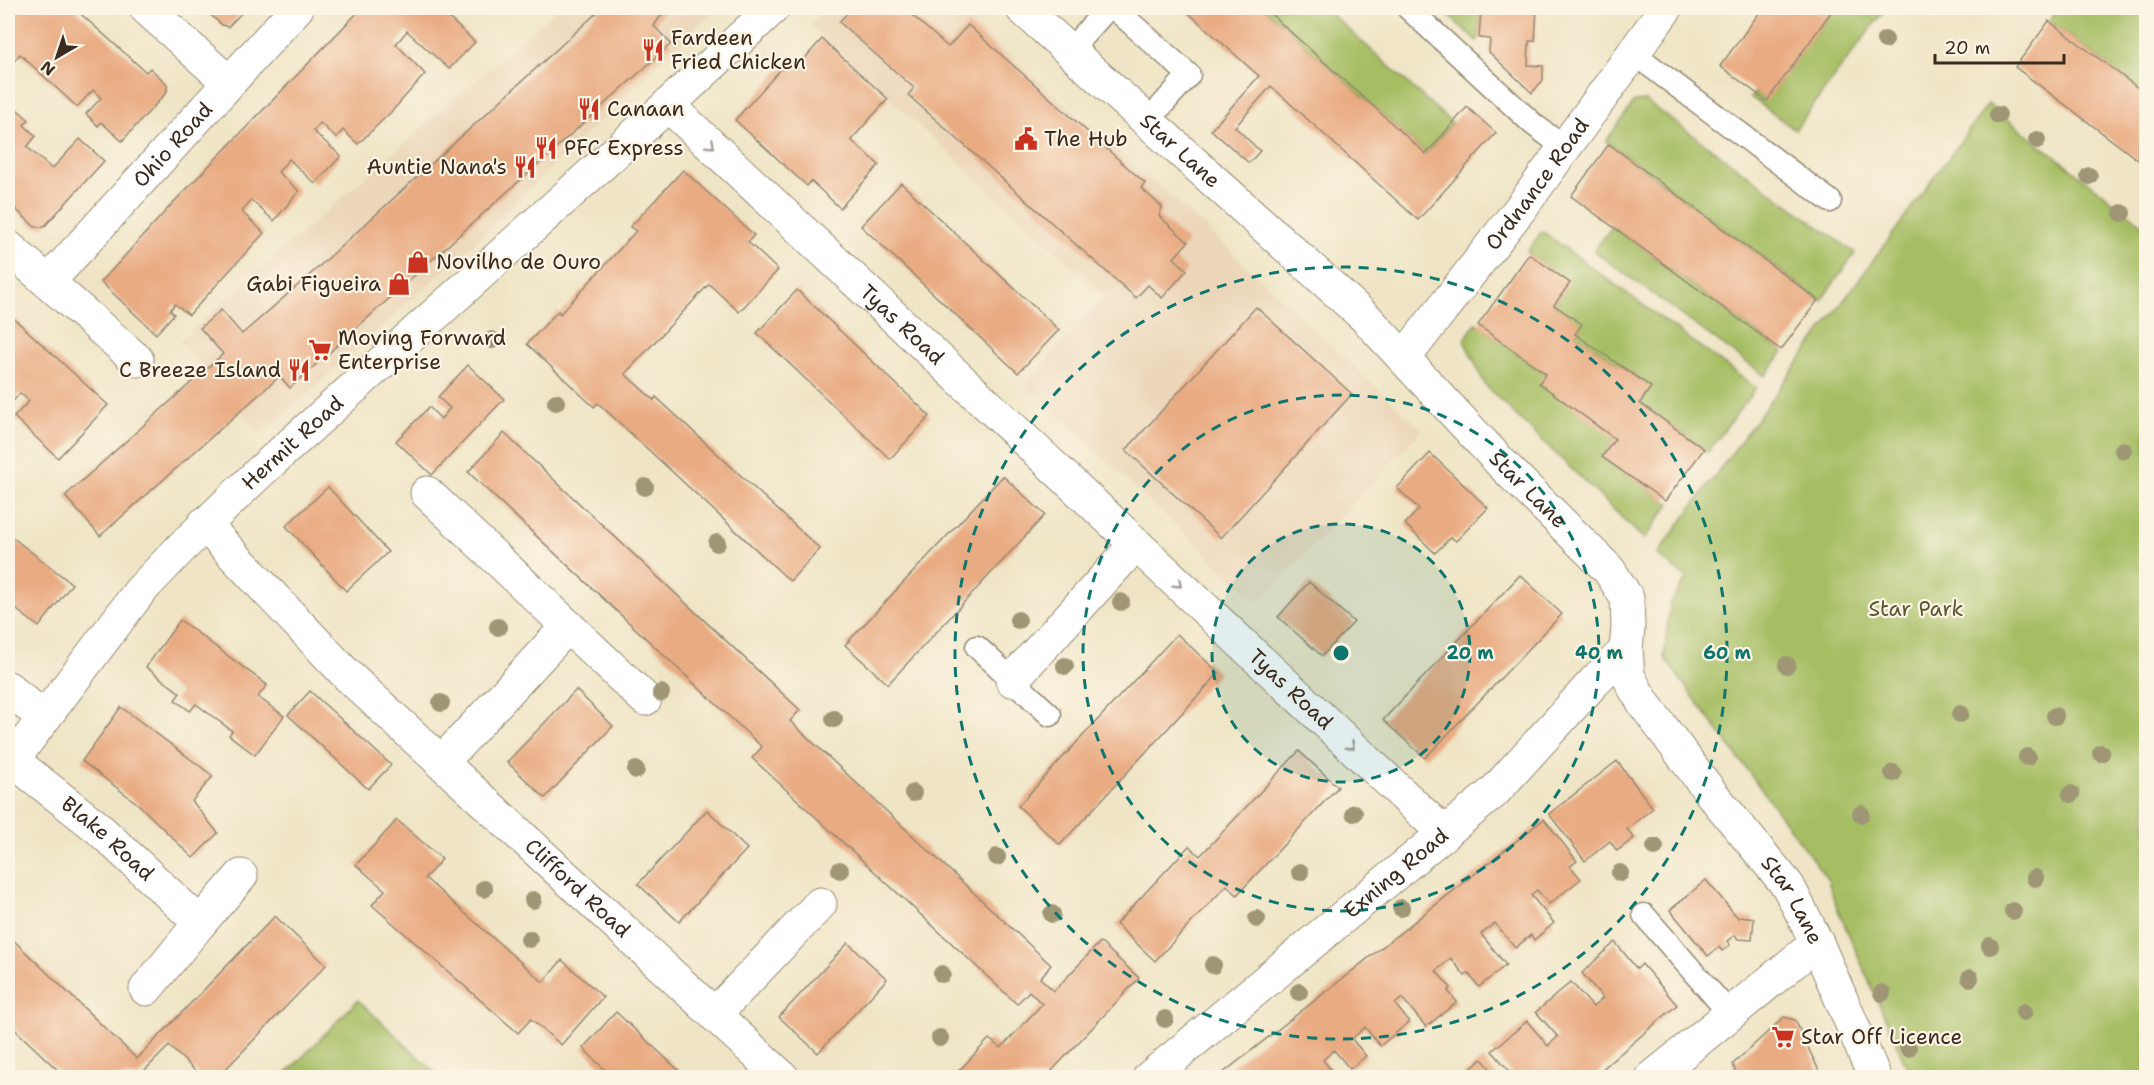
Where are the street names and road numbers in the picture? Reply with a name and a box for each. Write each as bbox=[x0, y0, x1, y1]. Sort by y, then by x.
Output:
street label: Ohio Road bbox=[127, 96, 219, 194]
street label: Star Lane bbox=[1134, 107, 1226, 194]
street label: Ordnance Road bbox=[1479, 112, 1596, 256]
street label: Tyas Road bbox=[854, 278, 950, 371]
street label: Hermit Road bbox=[235, 389, 350, 496]
street label: Star Lane bbox=[1483, 445, 1573, 534]
street label: Tyas Road bbox=[1242, 643, 1339, 736]
street label: Blake Road bbox=[55, 790, 160, 887]
street label: Exning Road bbox=[1338, 822, 1454, 925]
street label: Clifford Road bbox=[519, 832, 636, 944]
street label: Star Lane bbox=[1755, 850, 1829, 949]

